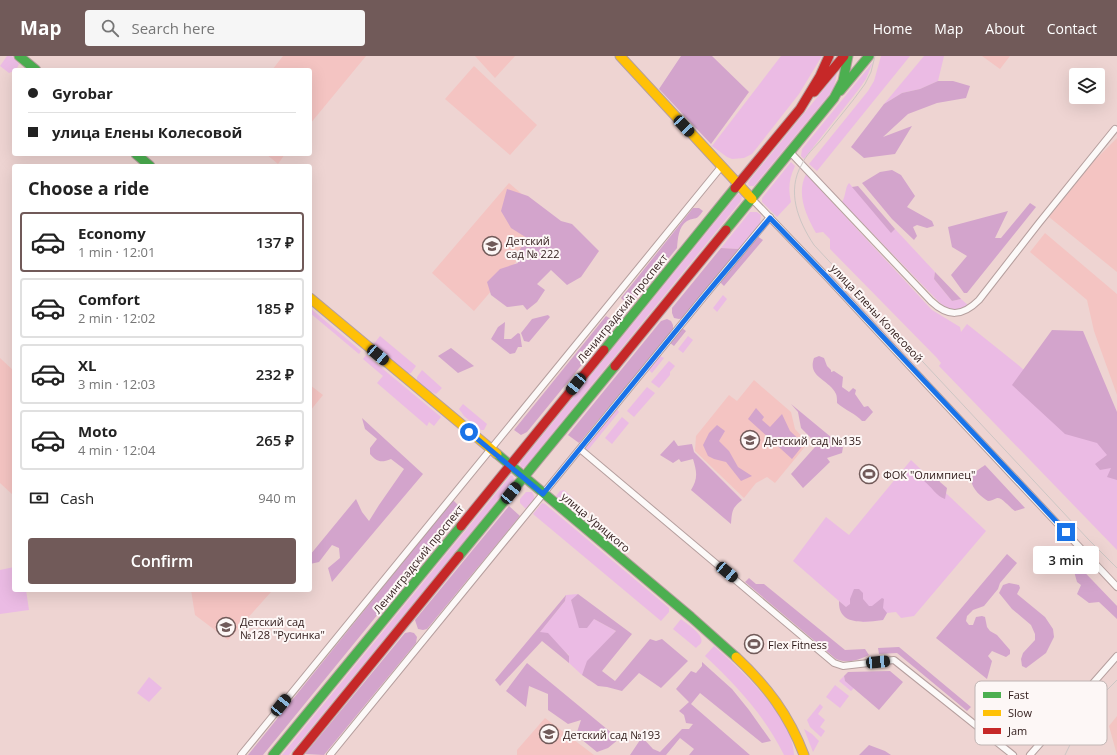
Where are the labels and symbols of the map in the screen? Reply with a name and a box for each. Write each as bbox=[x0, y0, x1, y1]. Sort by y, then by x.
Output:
car bbox=[671, 113, 697, 139]
place label: Детский сад № 222 bbox=[506, 233, 560, 261]
school or university icon: Детский сад № 222 bbox=[481, 235, 503, 257]
street label: Ленинградский проспект bbox=[573, 251, 671, 365]
street label: улица Елены Колесовой bbox=[827, 261, 927, 365]
car bbox=[365, 343, 391, 367]
car bbox=[564, 371, 588, 397]
route start bbox=[460, 423, 478, 441]
school or university icon: Детский сад №135 bbox=[739, 429, 761, 451]
place label: Детский сад №135 bbox=[764, 433, 861, 448]
sports icon: ФОК "Олимпиец" bbox=[858, 463, 880, 485]
place label: ФОК "Олимпиец" bbox=[883, 467, 975, 482]
car bbox=[499, 480, 523, 506]
street label: улица Урицкого bbox=[558, 489, 634, 556]
street label: Ленинградский проспект bbox=[369, 502, 467, 616]
route end bbox=[1057, 523, 1075, 541]
callout: 3 min bbox=[1033, 546, 1099, 574]
car bbox=[714, 560, 740, 584]
place label: Детский сад №128 "Русинка" bbox=[240, 614, 325, 642]
school or university icon: Детский сад №128 "Русинка" bbox=[215, 616, 237, 638]
sports icon: Flex Fitness bbox=[743, 633, 765, 655]
place label: Flex Fitness bbox=[768, 637, 827, 652]
car bbox=[866, 655, 890, 669]
legend bbox=[975, 681, 1107, 745]
text: Fast bbox=[1008, 687, 1029, 702]
car bbox=[269, 692, 293, 718]
text: Slow bbox=[1008, 705, 1032, 720]
school or university icon: Детский сад №193 bbox=[538, 723, 560, 745]
text: Jam bbox=[1007, 723, 1027, 738]
place label: Детский сад №193 bbox=[563, 727, 660, 742]

